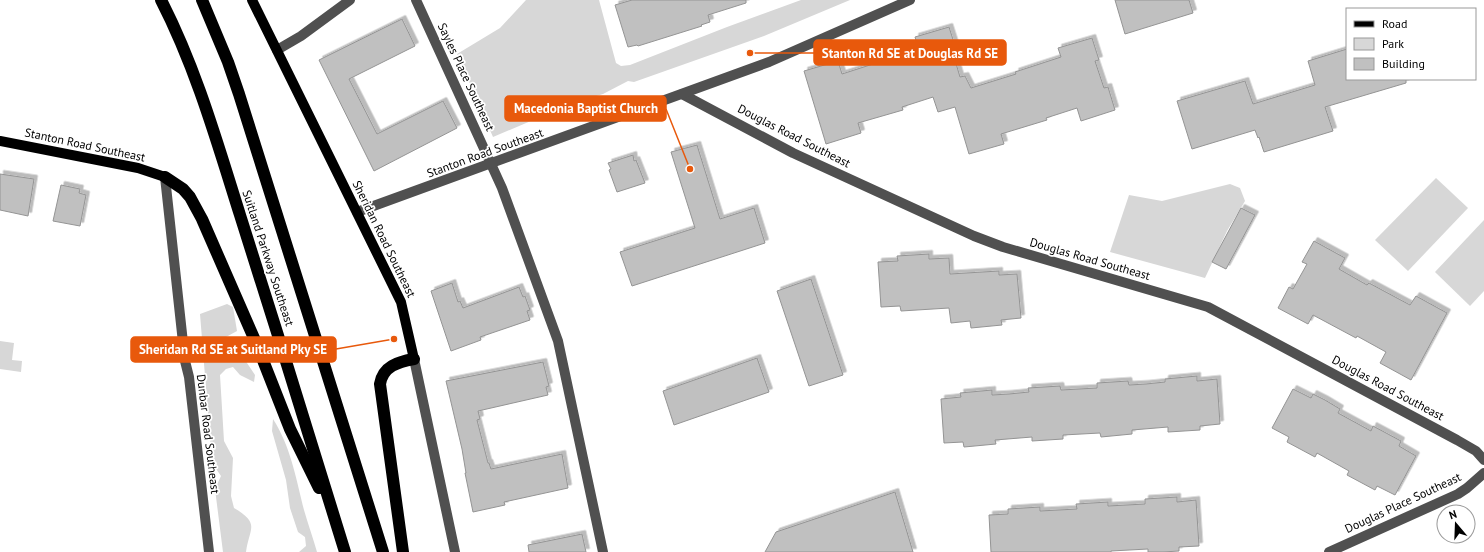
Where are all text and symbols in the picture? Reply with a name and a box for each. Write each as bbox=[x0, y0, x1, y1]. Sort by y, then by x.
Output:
legend bbox=[1346, 8, 1476, 80]
text: Road bbox=[1382, 16, 1407, 31]
street label: Sayles Place Southeast bbox=[435, 20, 498, 133]
text: Park bbox=[1382, 36, 1404, 51]
callout: Stanton Rd SE at Douglas Rd SE bbox=[814, 40, 1006, 65]
text: Stanton Rd SE at Douglas Rd SE bbox=[822, 45, 998, 62]
text: Building bbox=[1382, 56, 1425, 71]
callout: Macedonia Baptist Church bbox=[505, 96, 666, 121]
text: Macedonia Baptist Church bbox=[514, 100, 658, 117]
street label: Douglas Road Southeast bbox=[735, 101, 853, 171]
street label: Stanton Road Southeast bbox=[23, 124, 147, 165]
street label: Stanton Road Southeast bbox=[425, 124, 545, 181]
street label: Sheridan Road Southeast bbox=[350, 178, 419, 300]
street label: Suitland Parkway Southeast bbox=[239, 188, 298, 328]
street label: Douglas Road Southeast bbox=[1028, 234, 1152, 283]
callout: Sheridan Rd SE at Suitland Pky SE bbox=[131, 337, 336, 362]
text: Sheridan Rd SE at Suitland Pky SE bbox=[139, 341, 327, 358]
street label: Douglas Road Southeast bbox=[1330, 352, 1447, 423]
street label: Dunbar Road Southeast bbox=[194, 373, 223, 495]
street label: Douglas Place Southeast bbox=[1342, 469, 1463, 536]
north arrow bbox=[1436, 504, 1476, 544]
text: N bbox=[1447, 507, 1458, 522]

